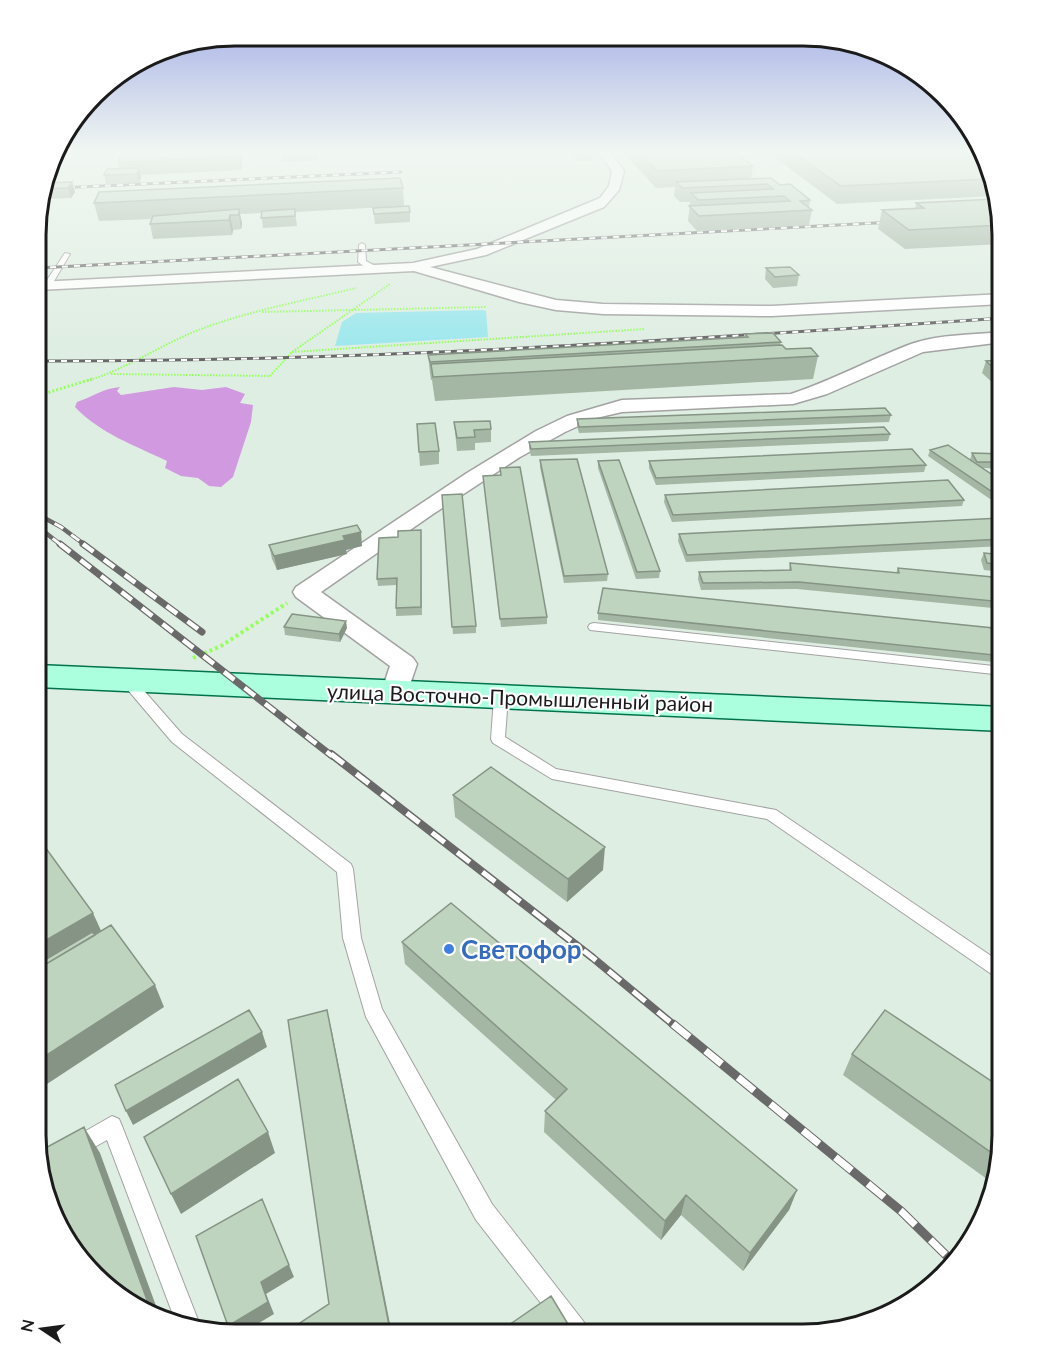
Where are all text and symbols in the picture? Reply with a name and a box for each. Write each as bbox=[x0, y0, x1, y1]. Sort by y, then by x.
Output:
street label: улица Восточно-Промышленный район bbox=[326, 678, 714, 716]
place label: Светофор bbox=[461, 933, 582, 965]
marker: Светофор bbox=[442, 942, 456, 956]
north arrow bbox=[12, 1299, 72, 1359]
text: N bbox=[16, 1317, 38, 1334]

